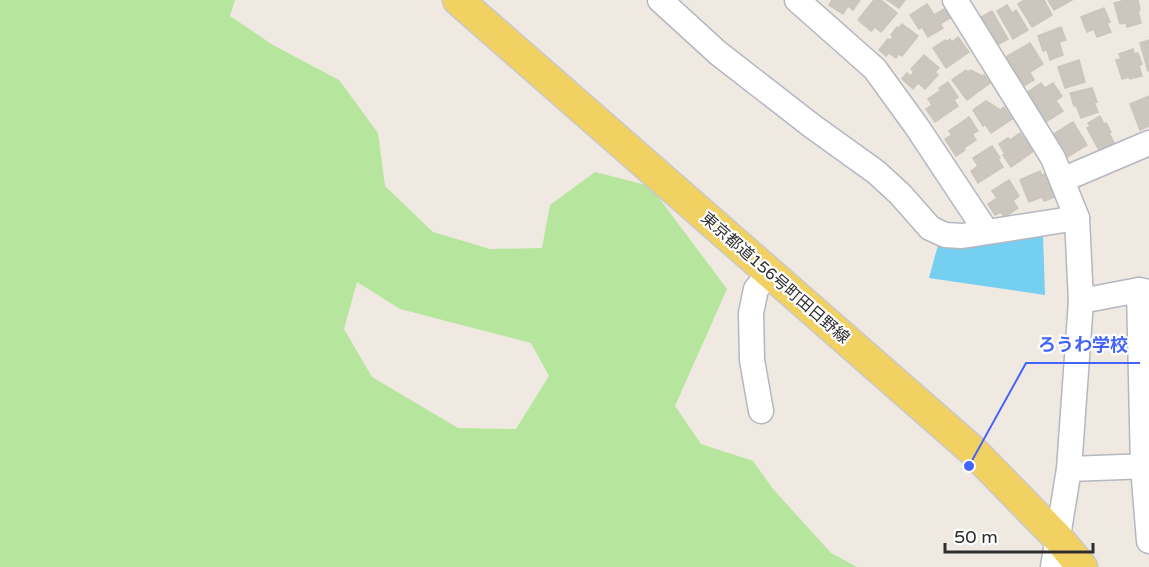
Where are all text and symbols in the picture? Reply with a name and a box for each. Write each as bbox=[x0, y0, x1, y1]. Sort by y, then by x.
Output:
street label: 東京都道156号町田日野線 bbox=[697, 208, 853, 348]
callout: ろうわ学校 bbox=[1026, 327, 1140, 363]
text: ろうわ学校 bbox=[1038, 334, 1128, 356]
scale bar bbox=[945, 516, 1094, 554]
text: 50 m bbox=[954, 526, 998, 548]

